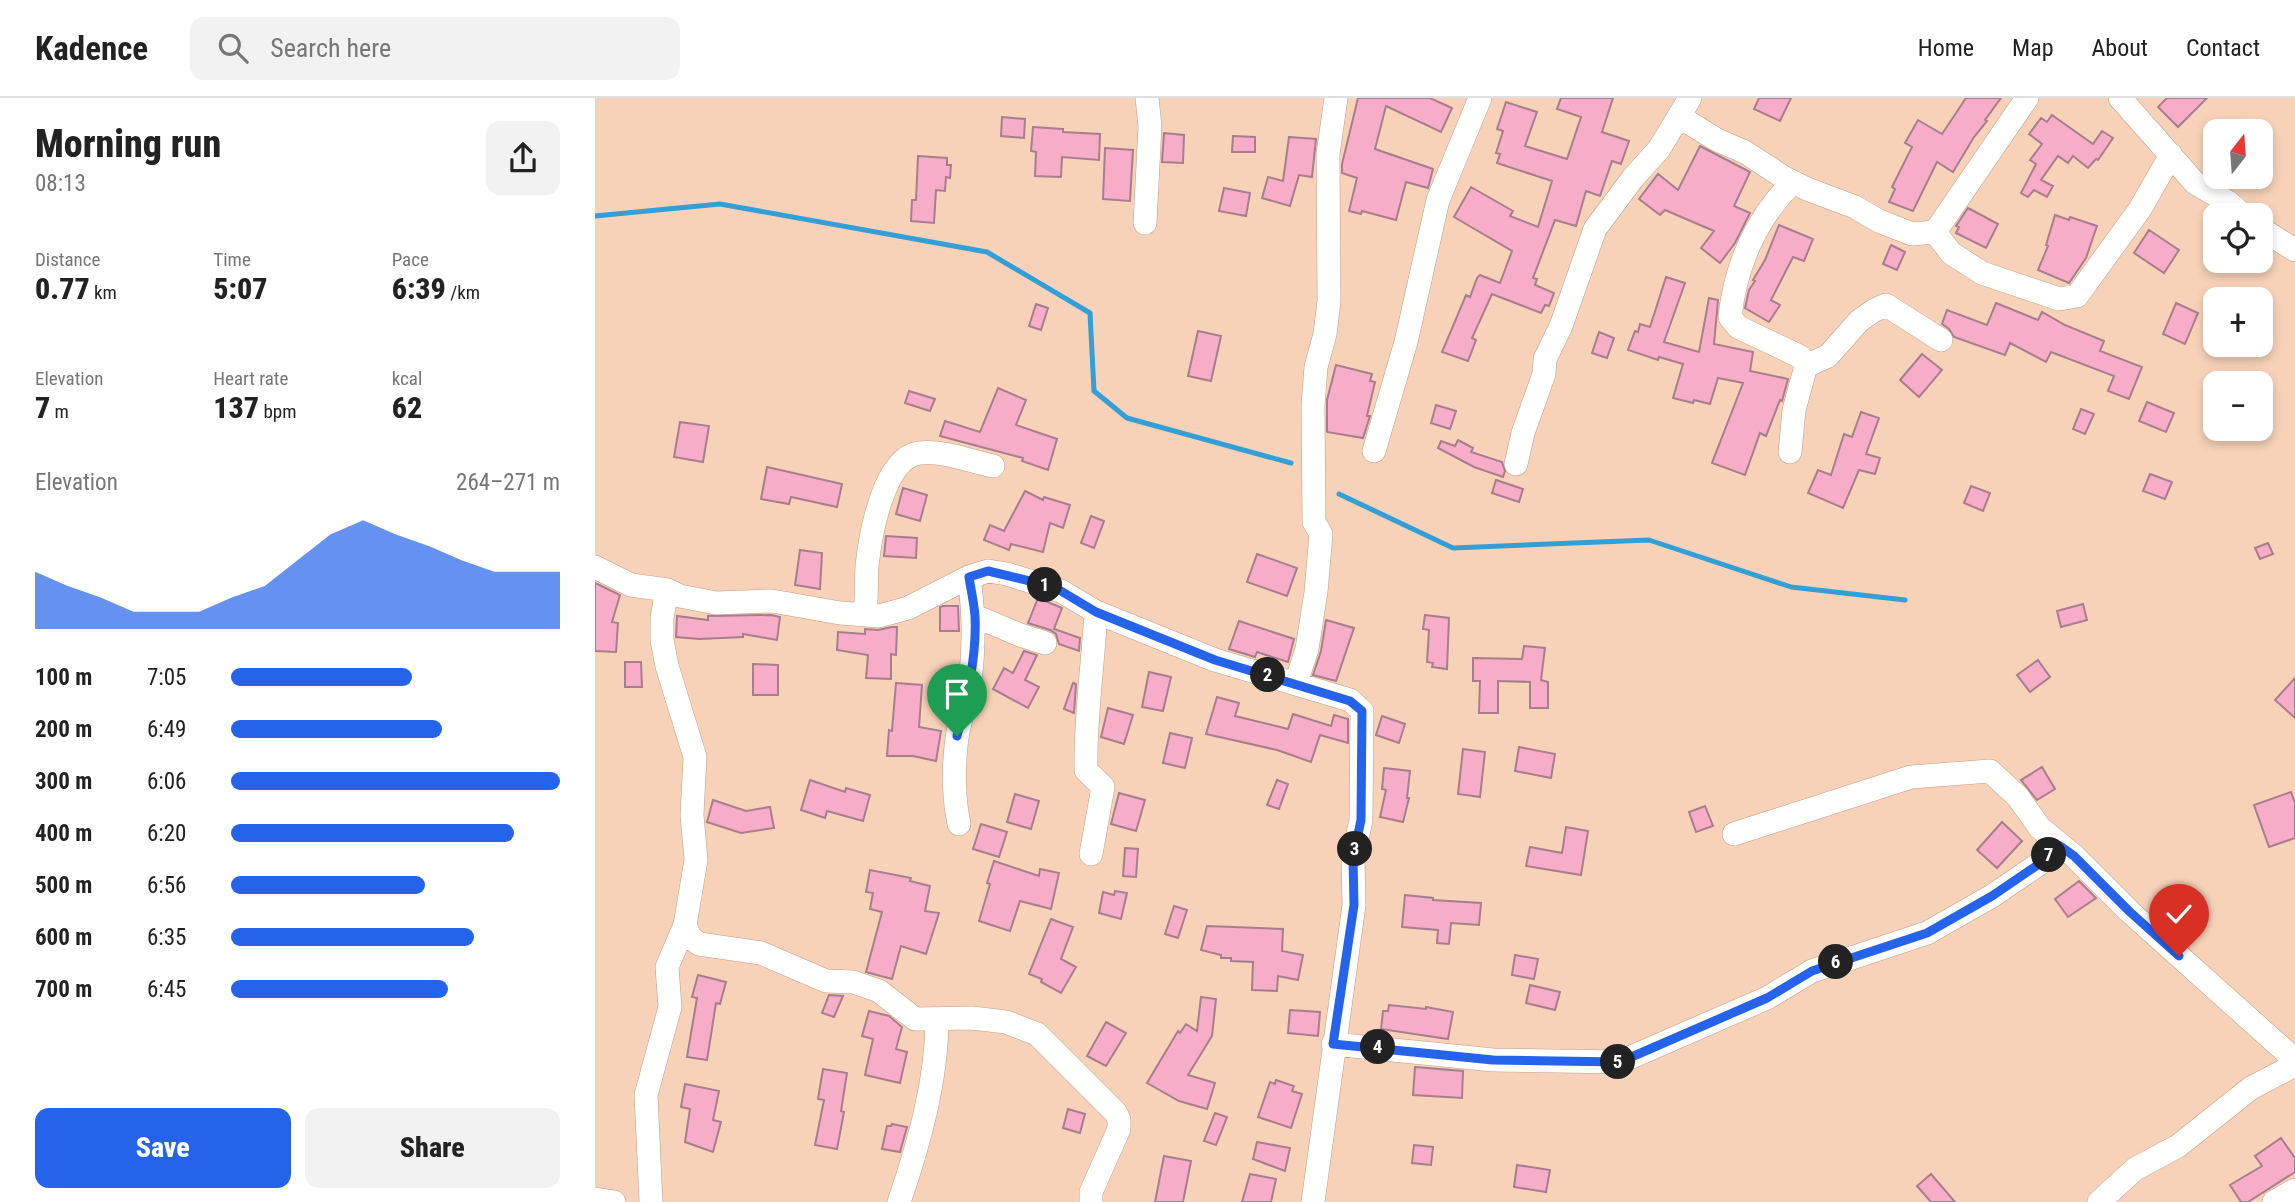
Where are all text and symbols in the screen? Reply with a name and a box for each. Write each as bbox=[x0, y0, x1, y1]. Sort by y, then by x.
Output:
search box bbox=[190, 17, 680, 80]
text: Kadence bbox=[35, 29, 148, 68]
icon: search bbox=[214, 29, 252, 67]
text: Search here bbox=[270, 33, 391, 63]
text: Home bbox=[1918, 34, 1974, 62]
text: Map bbox=[2012, 34, 2054, 62]
text: About bbox=[2092, 34, 2148, 62]
text: Contact bbox=[2186, 34, 2260, 62]
north arrow bbox=[2203, 119, 2273, 189]
map controls bbox=[2203, 119, 2273, 441]
button: share bbox=[486, 121, 560, 195]
text: Morning run bbox=[35, 122, 221, 166]
text: 08:13 bbox=[35, 170, 86, 197]
button: locate bbox=[2203, 203, 2273, 273]
text: Distance bbox=[35, 248, 100, 271]
text: Time bbox=[213, 248, 251, 271]
text: Pace bbox=[392, 248, 429, 271]
text: 0.77 bbox=[35, 271, 90, 306]
text: 5:07 bbox=[213, 271, 268, 306]
text: 6:39 bbox=[392, 271, 446, 306]
text: km bbox=[90, 281, 117, 304]
text: /km bbox=[446, 281, 480, 304]
button: + bbox=[2203, 287, 2273, 357]
text: Elevation bbox=[35, 367, 103, 390]
text: Heart rate bbox=[213, 367, 288, 390]
text: kcal bbox=[392, 367, 422, 390]
button: − bbox=[2203, 371, 2273, 441]
text: 7 bbox=[35, 390, 50, 425]
text: 137 bbox=[213, 390, 259, 425]
text: 62 bbox=[392, 390, 422, 425]
text: m bbox=[50, 400, 69, 423]
text: bpm bbox=[259, 400, 296, 423]
text: Elevation bbox=[35, 469, 118, 496]
text: 264–271 m bbox=[456, 469, 560, 496]
pin: 1 bbox=[1028, 568, 1063, 602]
text: 1 bbox=[1040, 573, 1049, 596]
pin: 2 bbox=[1251, 658, 1285, 692]
text: 2 bbox=[1263, 663, 1272, 686]
text: 100 m bbox=[35, 664, 92, 691]
text: 7:05 bbox=[147, 664, 186, 691]
pin bbox=[927, 664, 987, 736]
icon: arrive bbox=[938, 675, 976, 713]
text: 200 m bbox=[35, 716, 92, 743]
text: 6:49 bbox=[147, 716, 186, 743]
text: 300 m bbox=[35, 768, 92, 795]
text: 6:06 bbox=[147, 768, 186, 795]
text: 400 m bbox=[35, 820, 92, 847]
text: 6:20 bbox=[147, 820, 186, 847]
pin: 3 bbox=[1337, 832, 1373, 866]
text: 3 bbox=[1350, 837, 1359, 860]
pin: 7 bbox=[2031, 838, 2067, 872]
text: 7 bbox=[2044, 843, 2053, 866]
text: 500 m bbox=[35, 872, 92, 899]
text: 6:56 bbox=[147, 872, 186, 899]
pin bbox=[2149, 884, 2209, 956]
icon: check bbox=[2160, 895, 2198, 933]
text: 600 m bbox=[35, 924, 92, 951]
text: 6:35 bbox=[147, 924, 186, 951]
pin: 6 bbox=[1819, 944, 1853, 980]
text: 6 bbox=[1831, 950, 1840, 973]
text: 700 m bbox=[35, 976, 92, 1003]
text: 6:45 bbox=[147, 976, 186, 1003]
pin: 4 bbox=[1361, 1030, 1395, 1065]
text: 4 bbox=[1373, 1035, 1382, 1058]
pin: 5 bbox=[1601, 1044, 1635, 1080]
text: 5 bbox=[1613, 1050, 1622, 1073]
button: Save bbox=[35, 1108, 291, 1188]
button: Share bbox=[305, 1108, 560, 1188]

